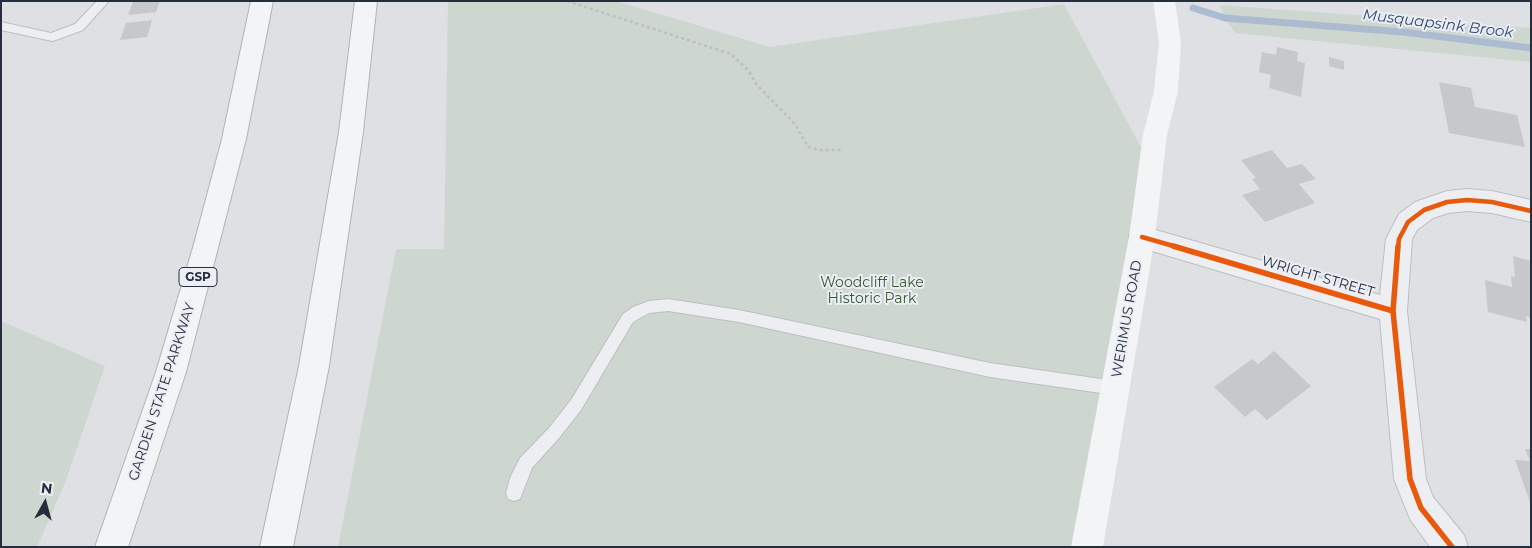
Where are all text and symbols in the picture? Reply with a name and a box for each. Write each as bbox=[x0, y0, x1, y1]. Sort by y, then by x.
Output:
water label: Musquapsink Brook bbox=[1362, 6, 1514, 42]
street label: WRIGHT STREET bbox=[1259, 253, 1377, 301]
street label: WERIMUS ROAD bbox=[1108, 259, 1146, 379]
road number: GSP bbox=[179, 268, 217, 286]
park label: Woodcliff Lake Historic Park bbox=[820, 275, 924, 308]
street label: GARDEN STATE PARKWAY bbox=[125, 301, 199, 483]
north arrow bbox=[20, 478, 70, 528]
text: N bbox=[40, 478, 54, 498]

